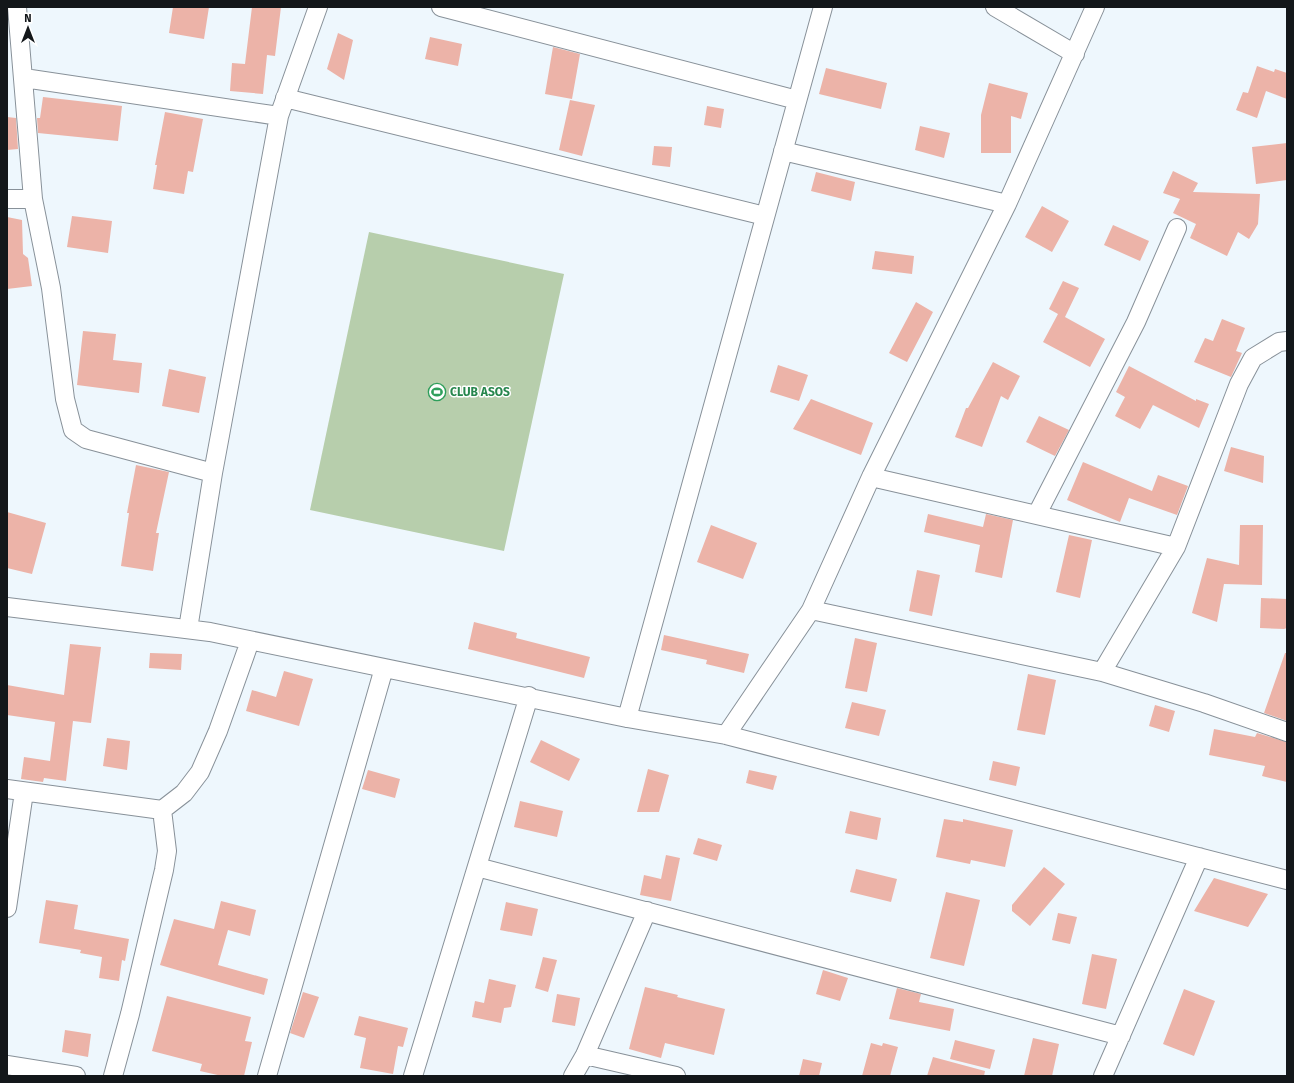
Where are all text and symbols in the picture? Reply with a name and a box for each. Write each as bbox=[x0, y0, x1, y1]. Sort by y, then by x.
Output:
north arrow bbox=[8, 8, 48, 48]
text: N bbox=[24, 12, 32, 25]
sports icon: CLUB ASOS bbox=[427, 382, 447, 402]
place label: CLUB ASOS bbox=[450, 385, 510, 399]

